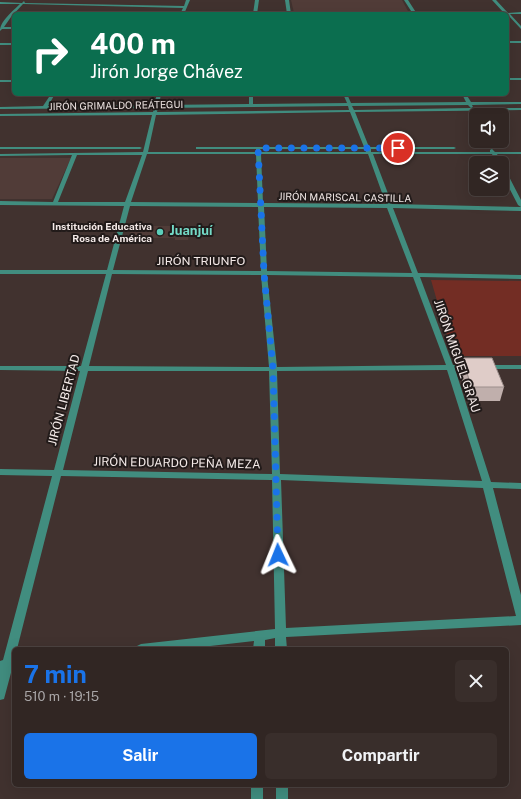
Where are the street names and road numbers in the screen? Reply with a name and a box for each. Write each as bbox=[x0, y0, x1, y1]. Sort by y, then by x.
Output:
street label: JIRÓN GRIMALDO REÁTEGUI bbox=[49, 98, 183, 112]
street label: JIRÓN MARISCAL CASTILLA bbox=[279, 190, 411, 204]
street label: JIRÓN TRIUNFO bbox=[157, 254, 246, 268]
street label: JIRÓN MIGUEL GRAU bbox=[431, 298, 483, 414]
street label: JIRÓN LIBERTAD bbox=[45, 353, 83, 447]
street label: JIRÓN EDUARDO PEÑA MEZA bbox=[93, 455, 261, 471]

